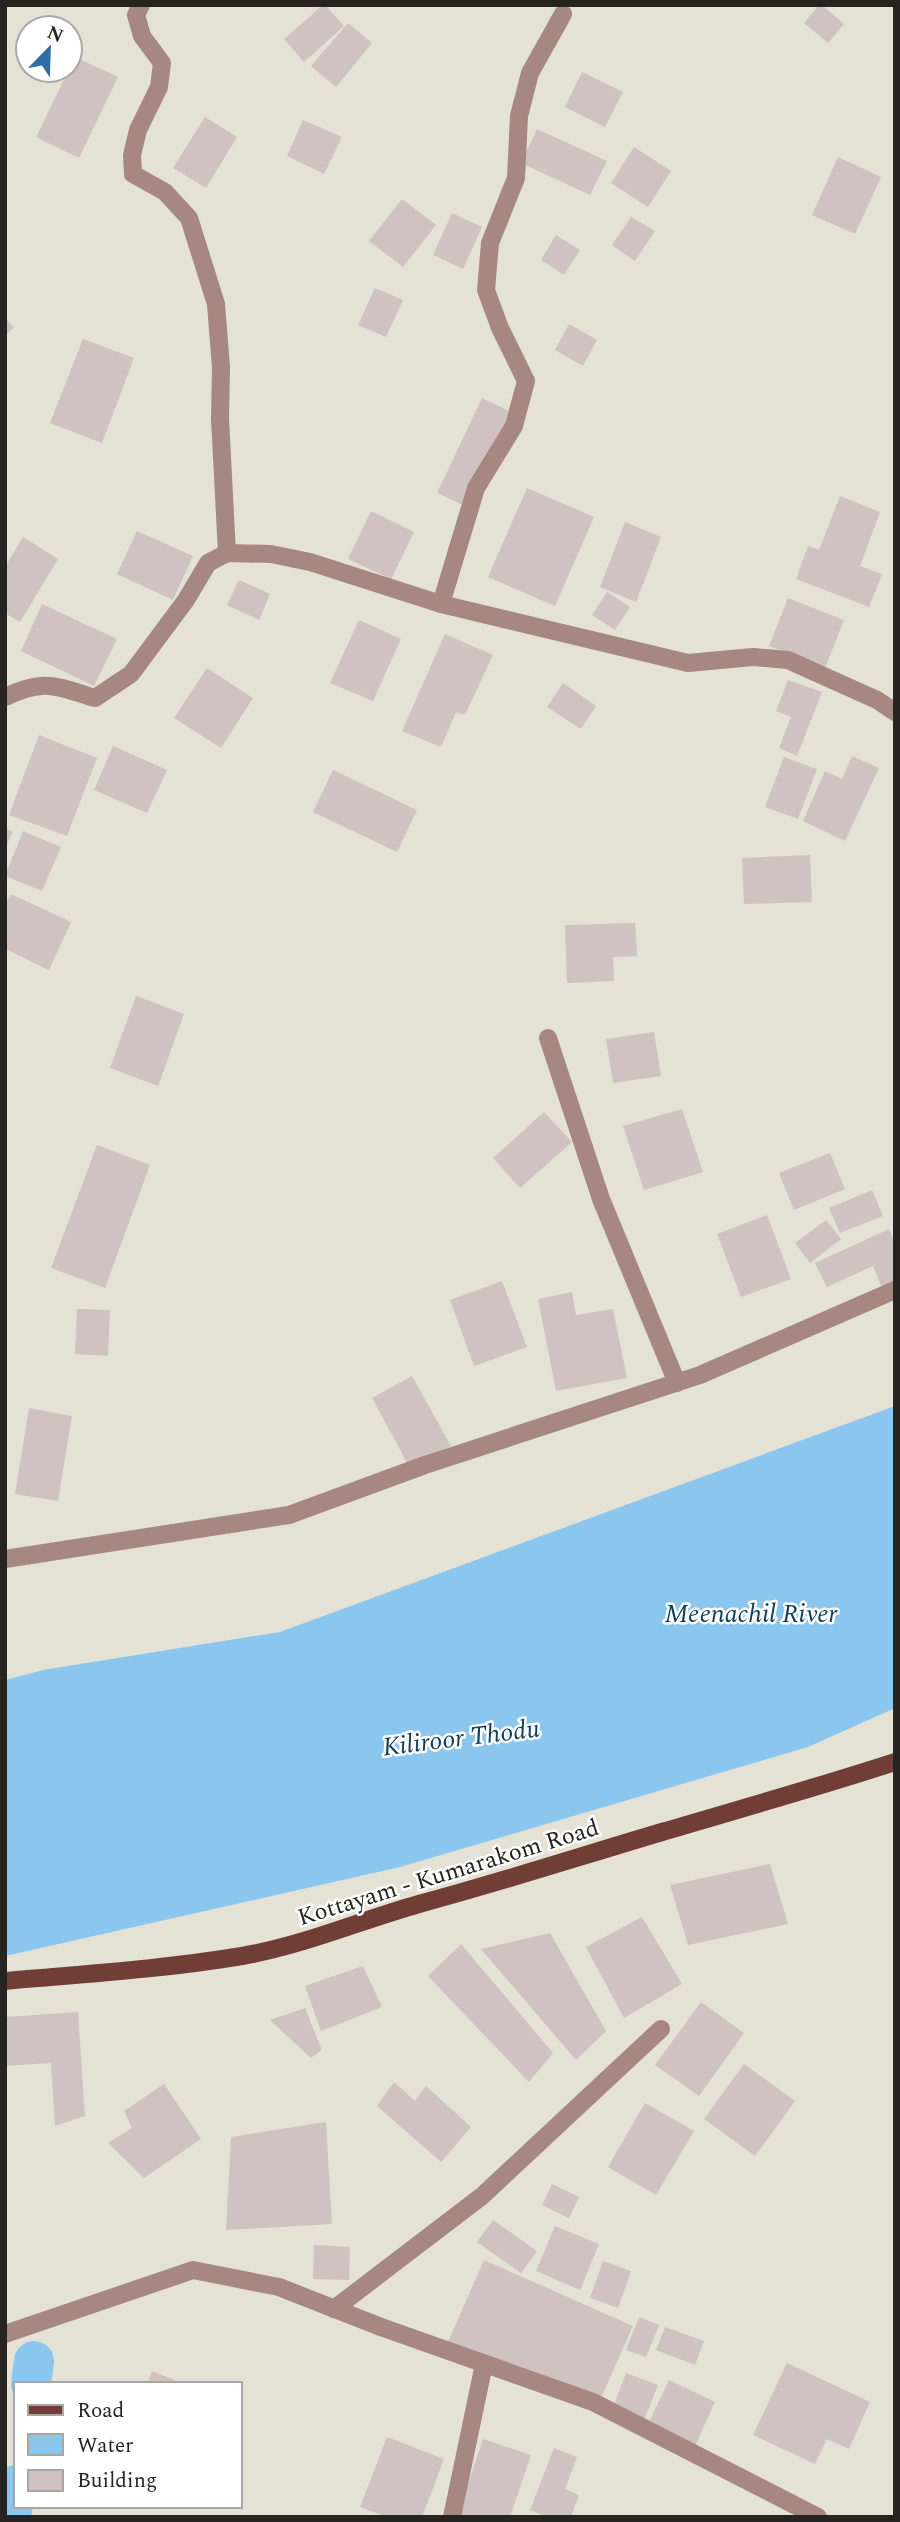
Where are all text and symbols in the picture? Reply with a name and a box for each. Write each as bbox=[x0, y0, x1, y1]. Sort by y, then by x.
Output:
north arrow bbox=[14, 14, 84, 84]
text: N bbox=[42, 18, 68, 51]
water label: Meenachil River bbox=[664, 1594, 839, 1634]
water label: Kiliroor Thodu bbox=[380, 1708, 542, 1767]
street label: Kottayam - Kumarakom Road bbox=[293, 1810, 603, 1936]
legend bbox=[14, 2382, 242, 2508]
text: Road bbox=[77, 2395, 124, 2427]
text: Water bbox=[77, 2430, 133, 2462]
text: Building bbox=[77, 2465, 157, 2497]

